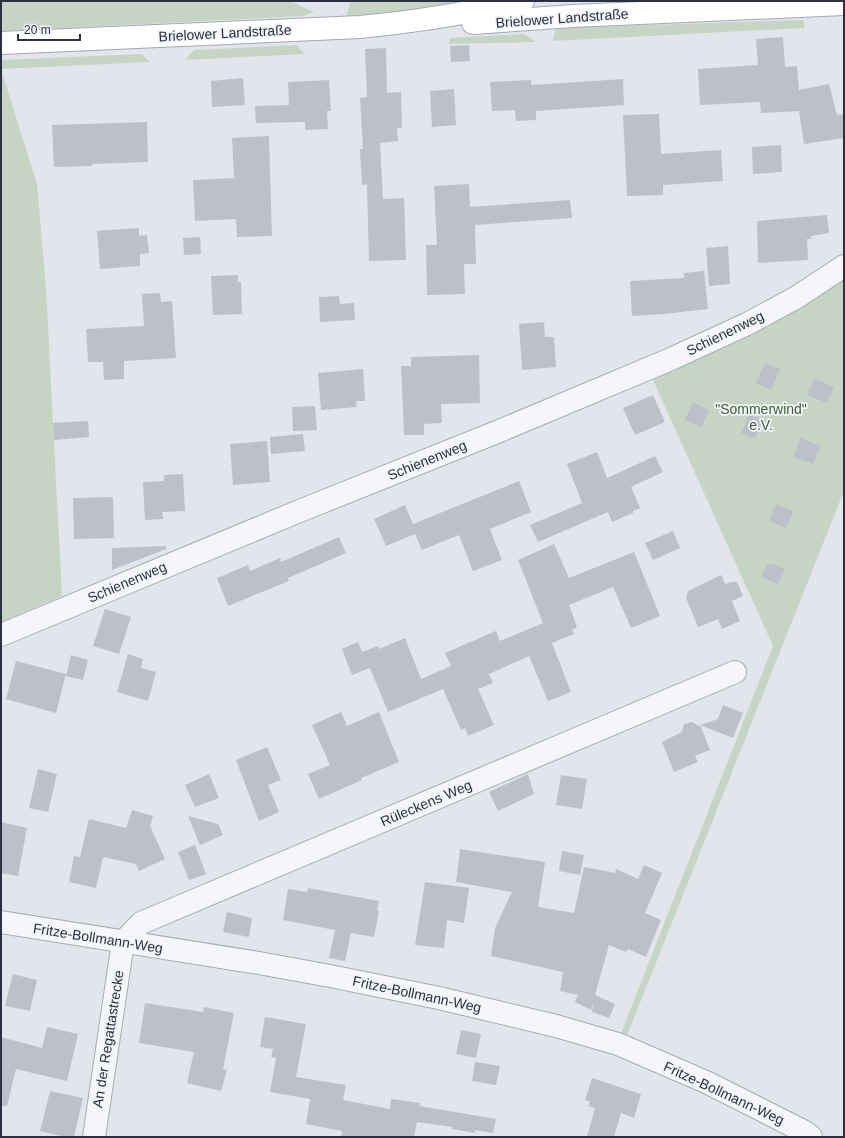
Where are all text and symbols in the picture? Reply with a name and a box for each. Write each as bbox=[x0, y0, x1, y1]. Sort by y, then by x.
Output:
street label: Brielower Landstraße bbox=[495, 5, 629, 31]
scale bar bbox=[18, 16, 80, 42]
street label: Brielower Landstraße bbox=[158, 22, 292, 44]
text: 20 m bbox=[24, 23, 51, 37]
street label: Schienenweg bbox=[684, 307, 766, 359]
park label: "Sommerwind" e.V. bbox=[715, 401, 807, 433]
street label: Schienenweg bbox=[385, 437, 469, 483]
street label: Schienenweg bbox=[85, 558, 169, 606]
street label: Rüleckens Weg bbox=[378, 777, 474, 829]
street label: Fritze-Bollmann-Weg bbox=[32, 920, 164, 956]
street label: An der Regattastrecke bbox=[89, 969, 127, 1109]
street label: Fritze-Bollmann-Weg bbox=[351, 973, 483, 1015]
street label: Fritze-Bollmann-Weg bbox=[661, 1058, 787, 1128]

